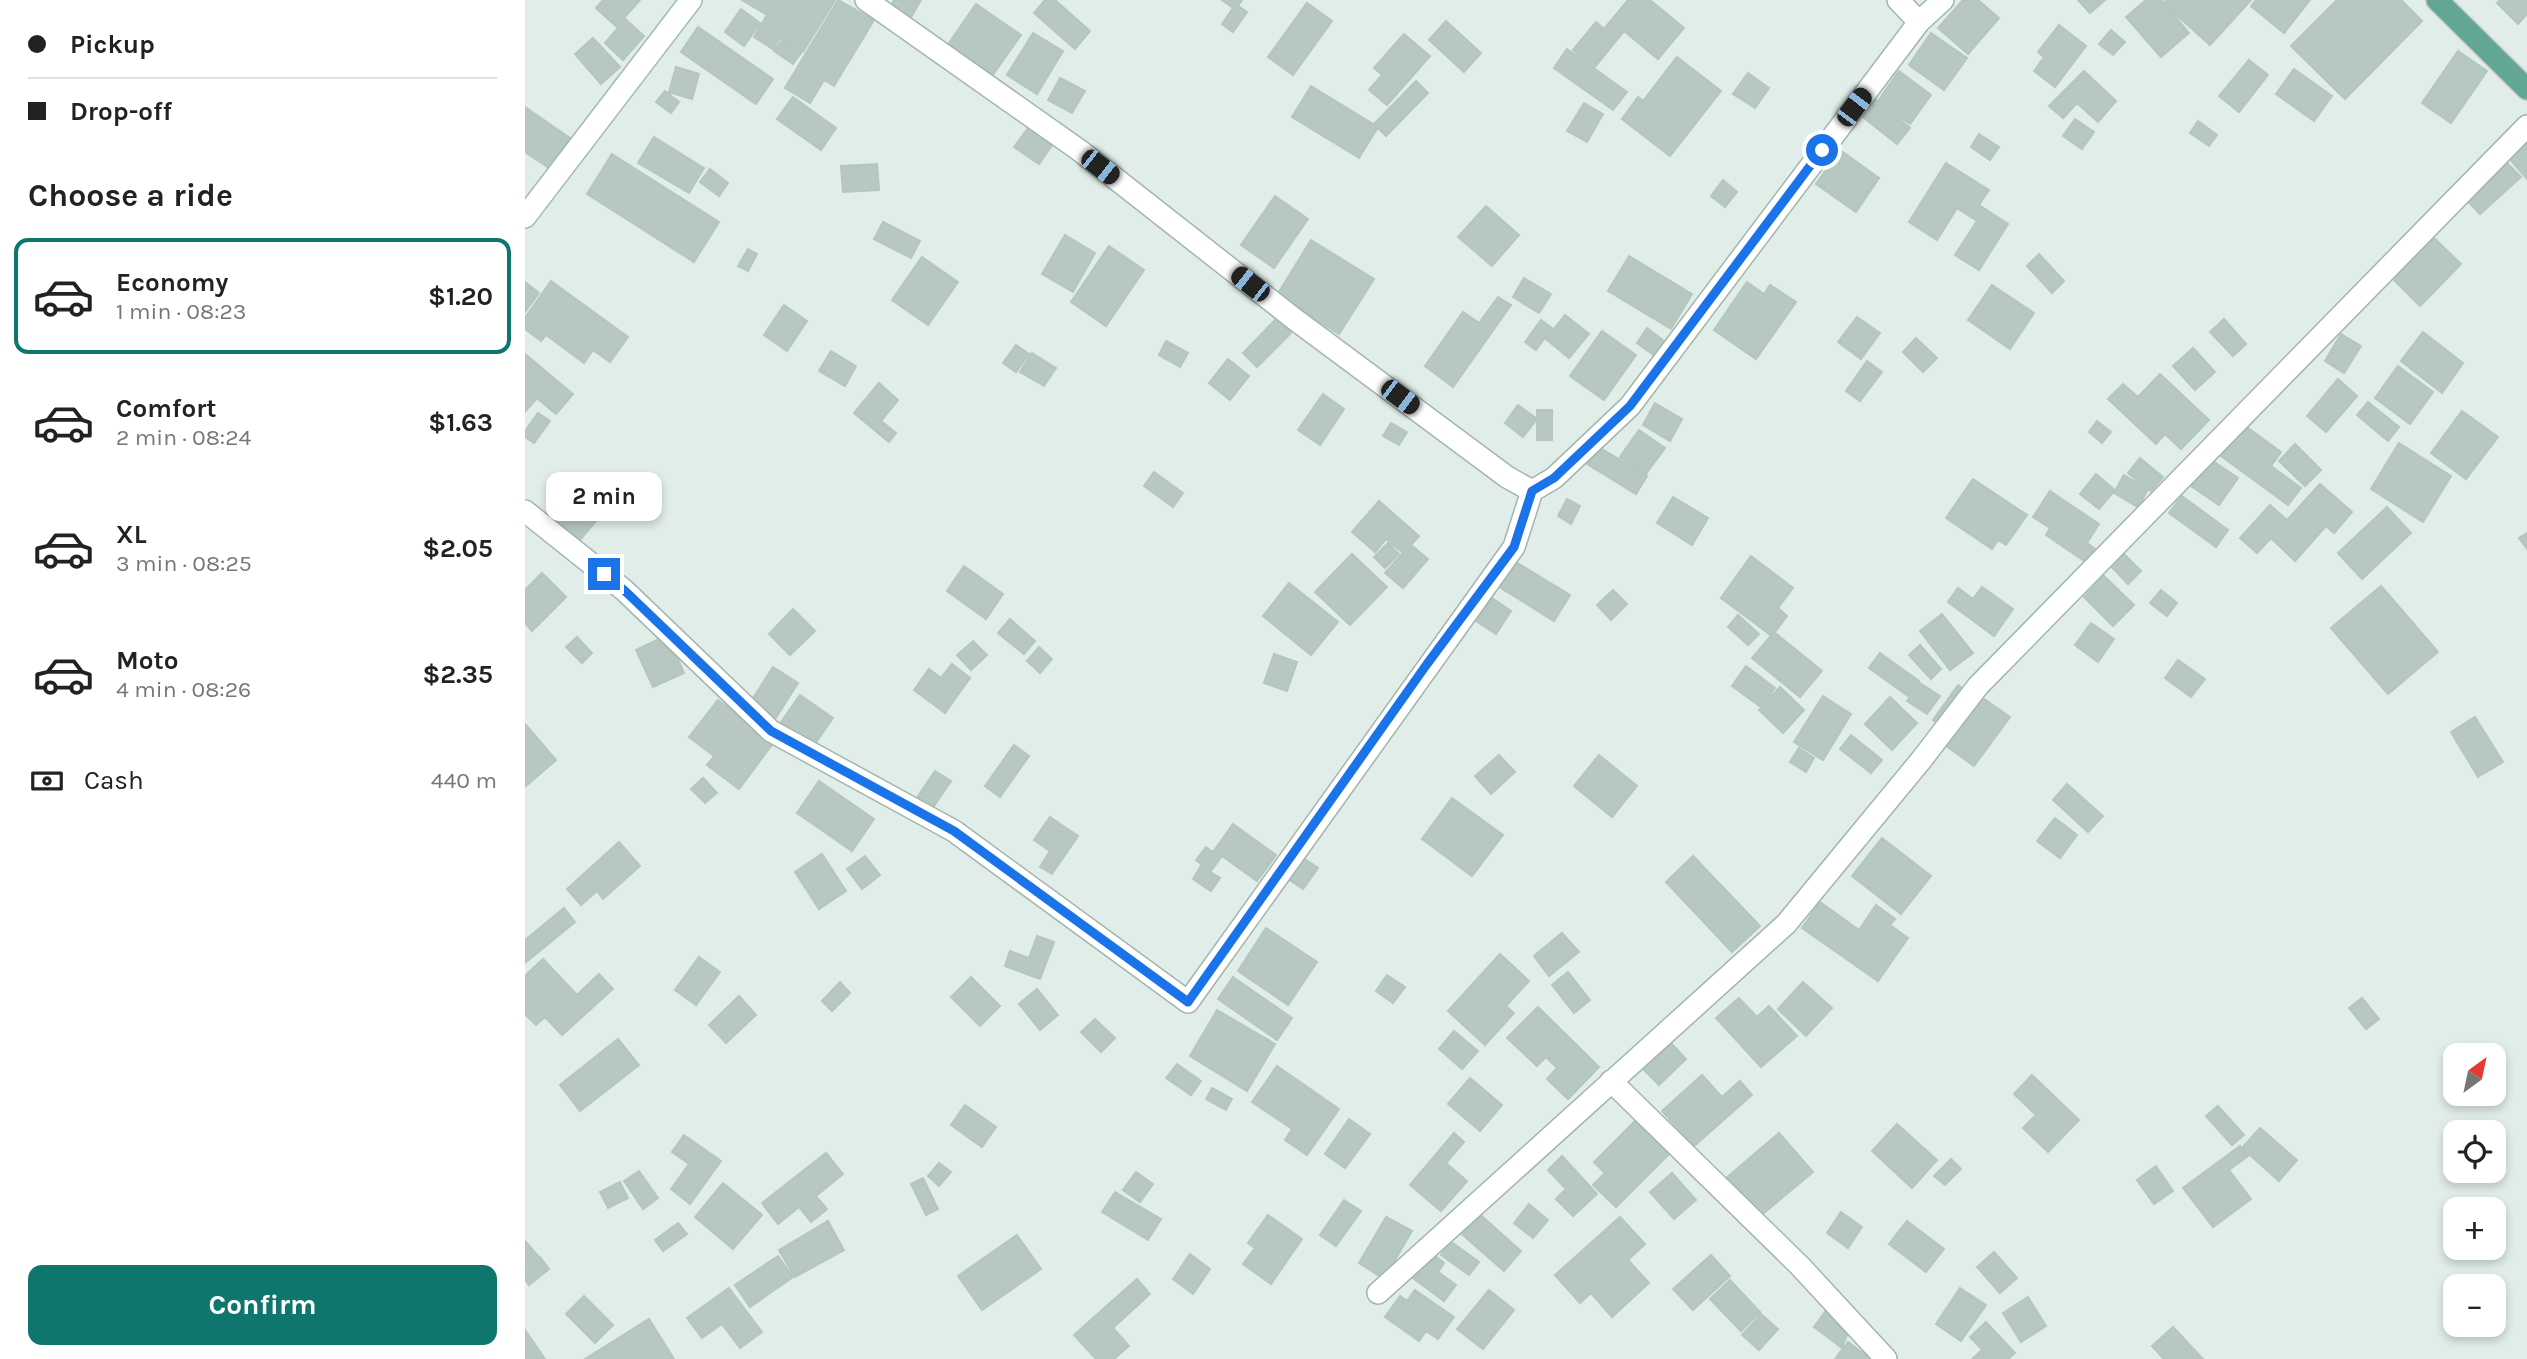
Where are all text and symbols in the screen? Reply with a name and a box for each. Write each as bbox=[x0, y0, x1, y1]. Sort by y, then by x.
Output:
text: Pickup bbox=[70, 29, 155, 60]
car bbox=[1833, 84, 1876, 130]
text: Drop-off bbox=[70, 96, 172, 127]
route start bbox=[1806, 134, 1838, 166]
car bbox=[1077, 146, 1124, 188]
text: Choose a ride bbox=[28, 177, 233, 214]
car bbox=[1227, 263, 1274, 305]
icon: car bbox=[32, 265, 95, 328]
text: Economy bbox=[116, 267, 228, 298]
text: $1.20 bbox=[428, 281, 493, 312]
text: 1 min · 08:23 bbox=[116, 298, 246, 325]
car bbox=[1377, 376, 1424, 418]
icon: car bbox=[32, 391, 95, 454]
text: Comfort bbox=[116, 393, 217, 424]
text: $1.63 bbox=[428, 407, 493, 438]
text: 2 min · 08:24 bbox=[116, 424, 251, 451]
callout: 2 min bbox=[546, 472, 662, 522]
text: 2 min bbox=[572, 483, 636, 510]
icon: car bbox=[32, 517, 95, 580]
text: XL bbox=[116, 519, 147, 550]
text: $2.05 bbox=[422, 533, 493, 564]
text: 3 min · 08:25 bbox=[116, 550, 252, 577]
route end bbox=[588, 558, 620, 590]
icon: car bbox=[32, 643, 95, 706]
text: Moto bbox=[116, 645, 178, 676]
text: $2.35 bbox=[422, 659, 493, 690]
text: 4 min · 08:26 bbox=[116, 676, 251, 703]
icon: cash bbox=[28, 762, 66, 800]
text: Cash bbox=[84, 765, 144, 796]
text: 440 m bbox=[431, 767, 497, 794]
north arrow bbox=[2443, 1043, 2506, 1106]
map controls bbox=[2443, 1043, 2506, 1337]
button: locate bbox=[2443, 1120, 2506, 1183]
button: + bbox=[2443, 1197, 2506, 1260]
button: Confirm bbox=[28, 1265, 497, 1345]
button: − bbox=[2443, 1274, 2506, 1337]

